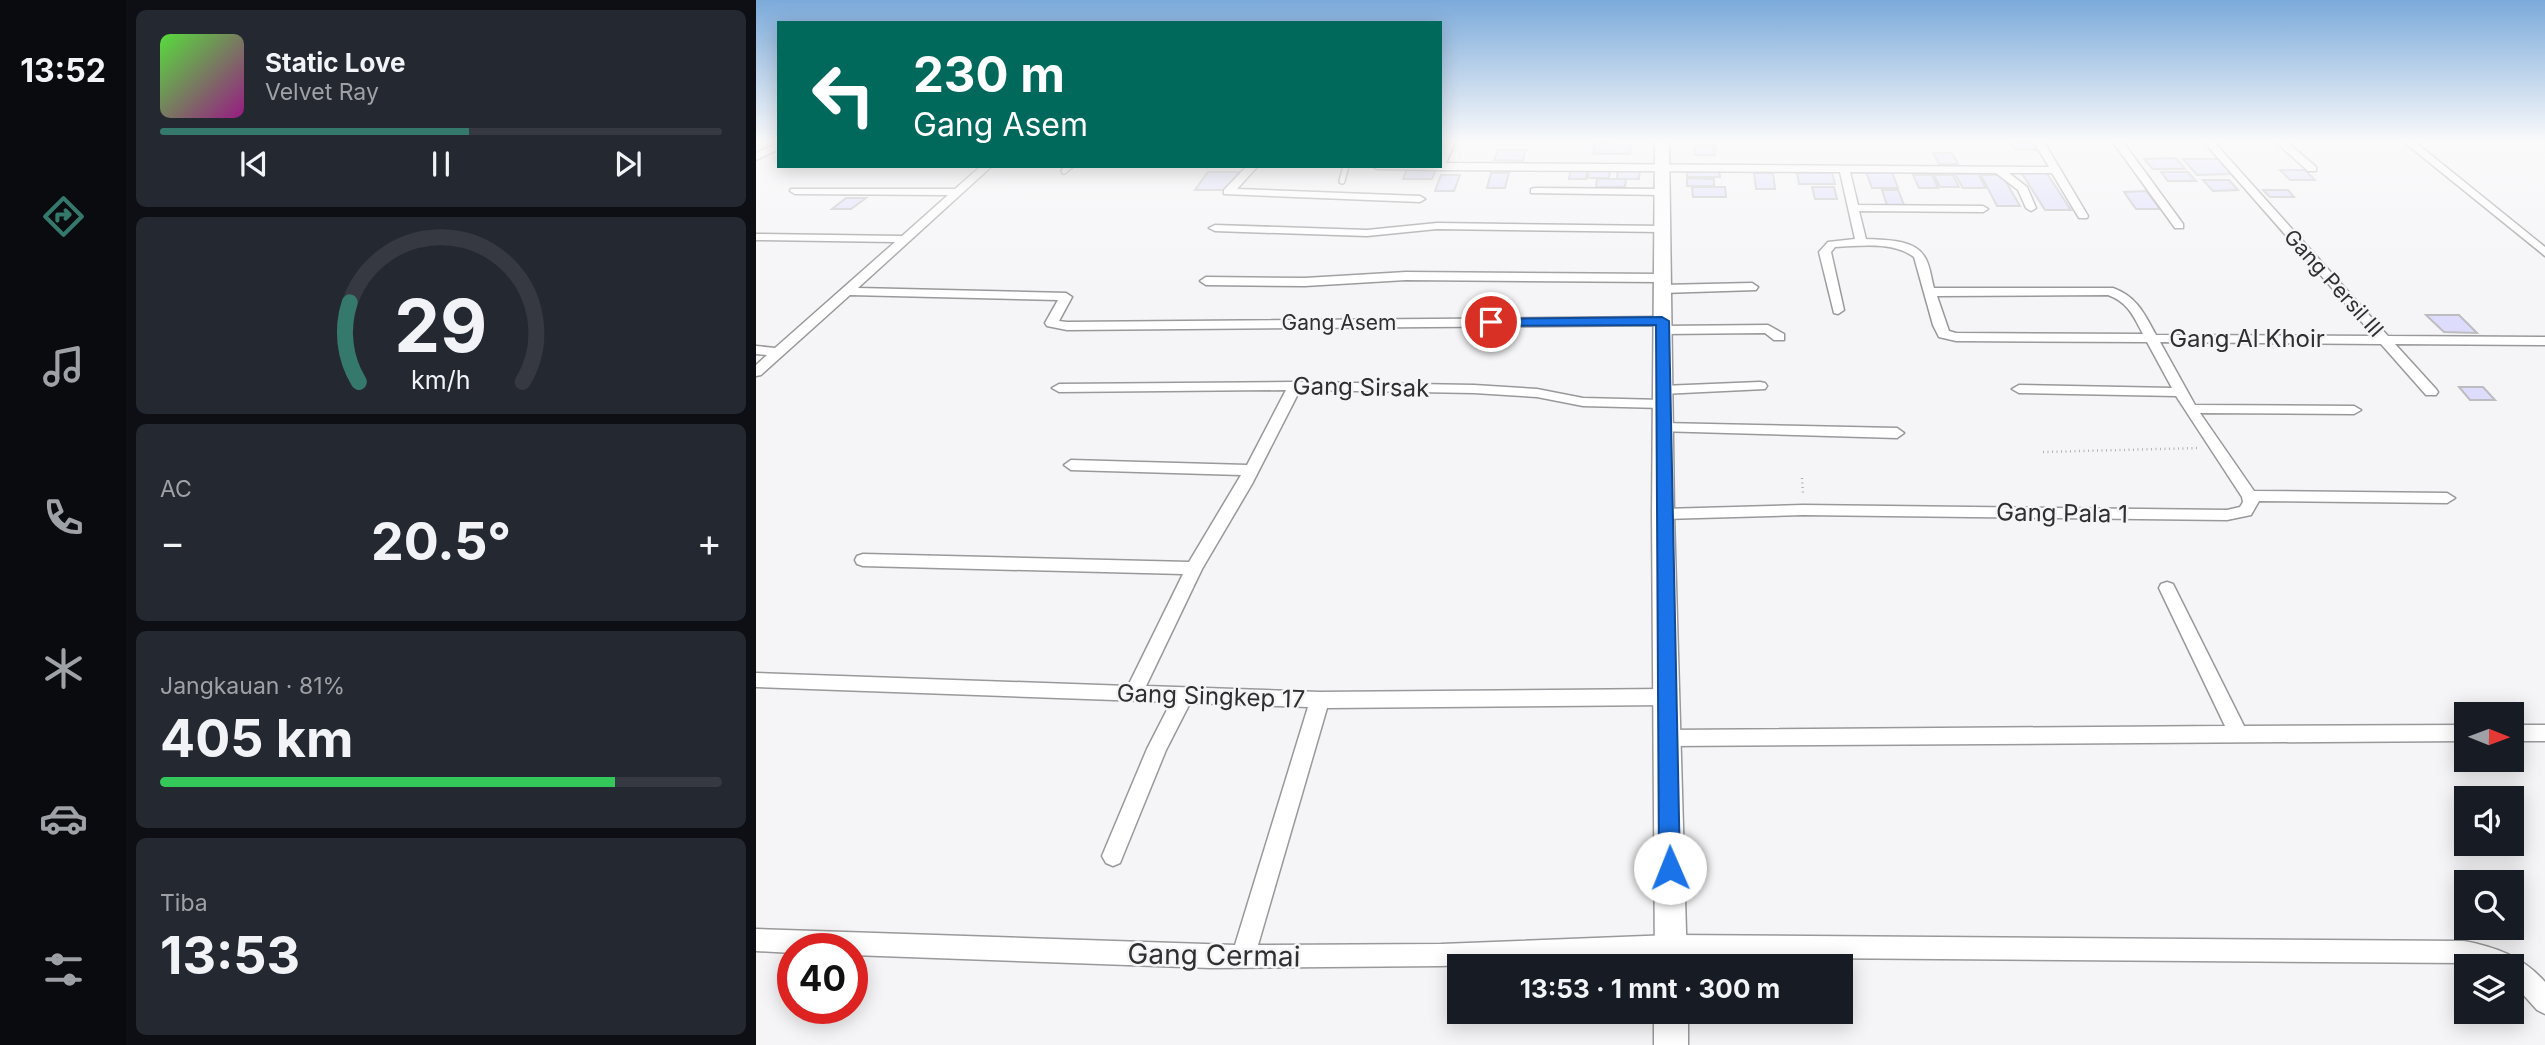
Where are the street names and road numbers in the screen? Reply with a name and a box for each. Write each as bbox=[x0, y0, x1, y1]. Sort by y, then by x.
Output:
street label: Gang Persil III bbox=[2279, 224, 2389, 342]
street label: Gang Asem bbox=[1282, 310, 1396, 335]
street label: Gang Al Khoir bbox=[2169, 324, 2325, 353]
street label: Gang Sirsak bbox=[1292, 371, 1430, 403]
street label: Gang Pala 1 bbox=[1996, 497, 2128, 529]
street label: Gang Singkep 17 bbox=[1116, 678, 1306, 714]
street label: Gang Cermai bbox=[1127, 936, 1301, 974]

